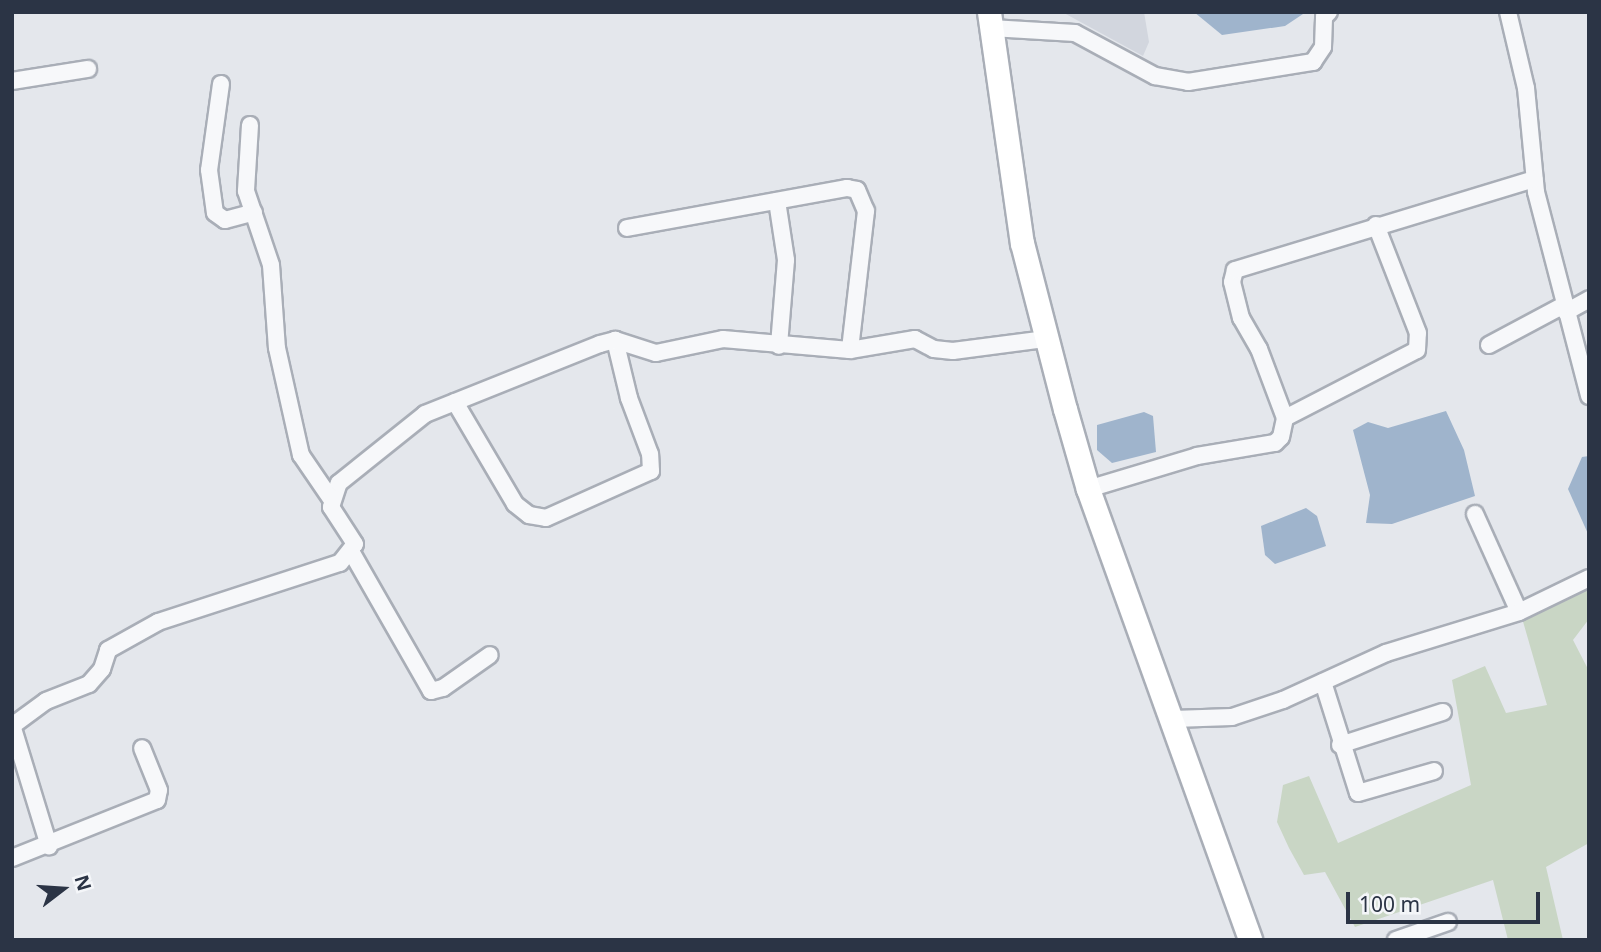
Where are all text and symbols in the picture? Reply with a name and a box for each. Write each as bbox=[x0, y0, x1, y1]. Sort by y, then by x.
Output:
north arrow bbox=[28, 854, 98, 924]
text: N bbox=[68, 872, 98, 894]
scale bar bbox=[1349, 878, 1543, 922]
text: 100 m bbox=[1359, 890, 1420, 918]

